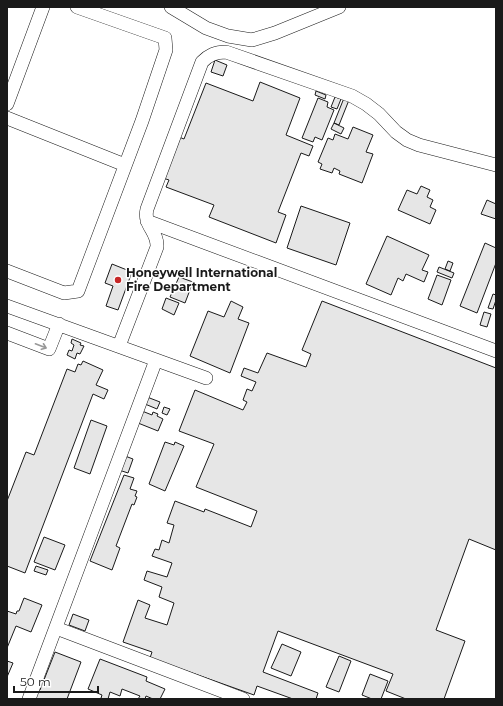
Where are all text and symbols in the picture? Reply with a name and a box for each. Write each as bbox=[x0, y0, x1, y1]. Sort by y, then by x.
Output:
place label: Honeywell International Fire Department bbox=[126, 265, 277, 294]
marker: Honeywell International Fire Department bbox=[113, 275, 123, 285]
one-way arrow bbox=[34, 342, 46, 350]
scale bar bbox=[14, 668, 98, 694]
text: 50 m bbox=[20, 674, 51, 689]

